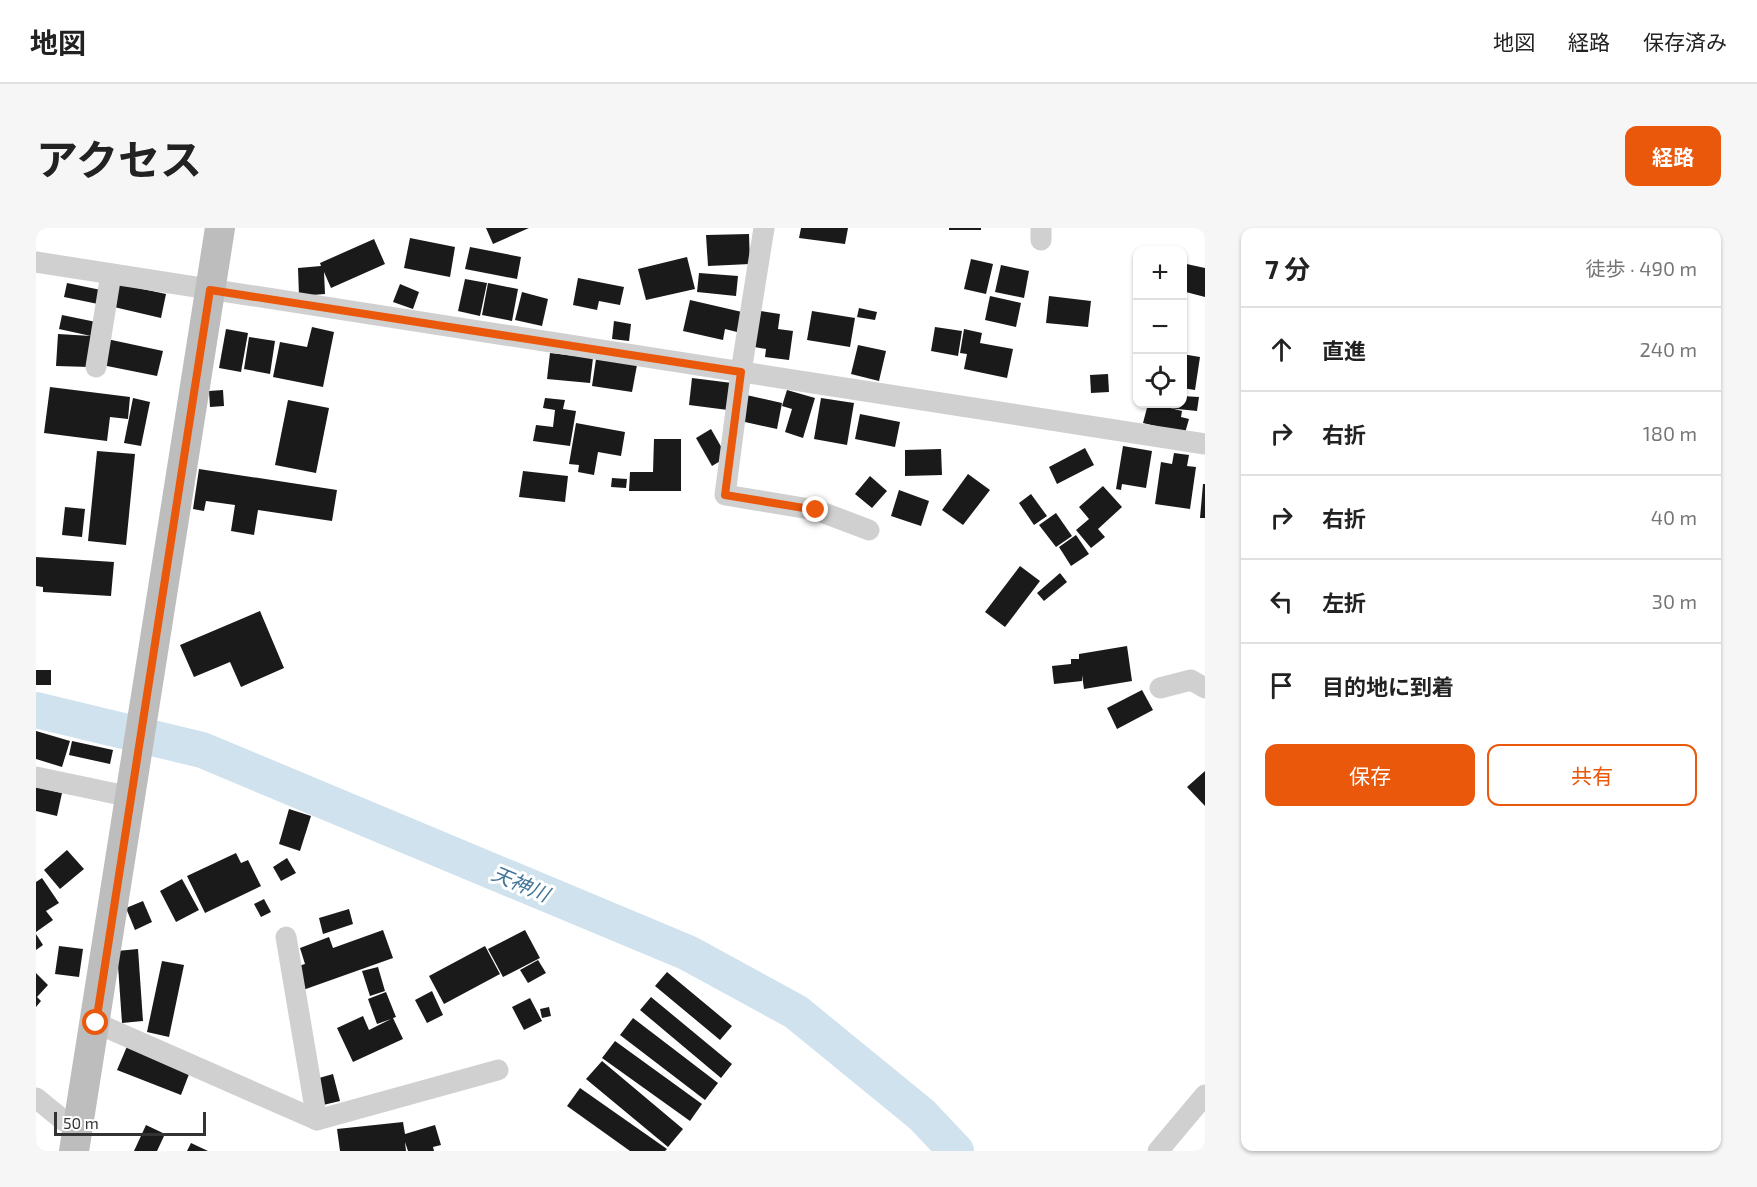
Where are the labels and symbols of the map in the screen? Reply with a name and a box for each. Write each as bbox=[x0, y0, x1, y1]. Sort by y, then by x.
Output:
route end bbox=[802, 496, 828, 522]
water label: 天神川 bbox=[489, 860, 555, 907]
route start bbox=[82, 1009, 108, 1035]
scale bar bbox=[54, 1109, 206, 1136]

